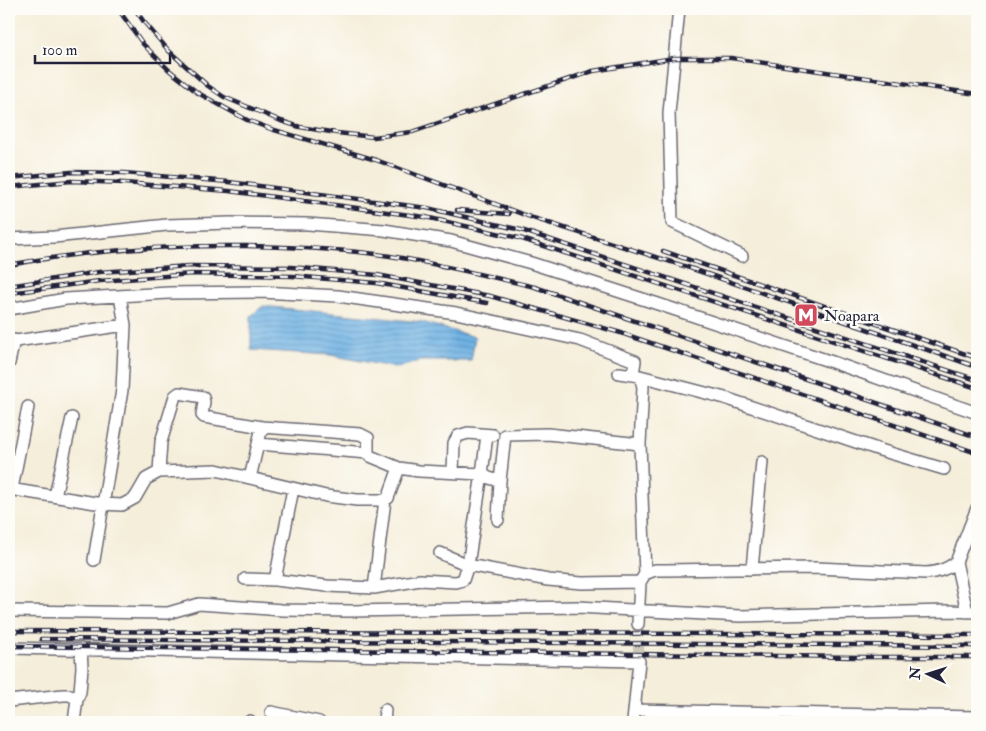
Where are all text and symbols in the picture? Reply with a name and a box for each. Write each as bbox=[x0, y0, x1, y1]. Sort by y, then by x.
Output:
scale bar bbox=[35, 32, 170, 64]
text: 100 m bbox=[42, 41, 78, 60]
metro station icon: Noapara bbox=[793, 302, 819, 328]
place label: Noapara bbox=[824, 306, 880, 327]
north arrow bbox=[904, 648, 954, 698]
text: N bbox=[907, 666, 924, 681]

